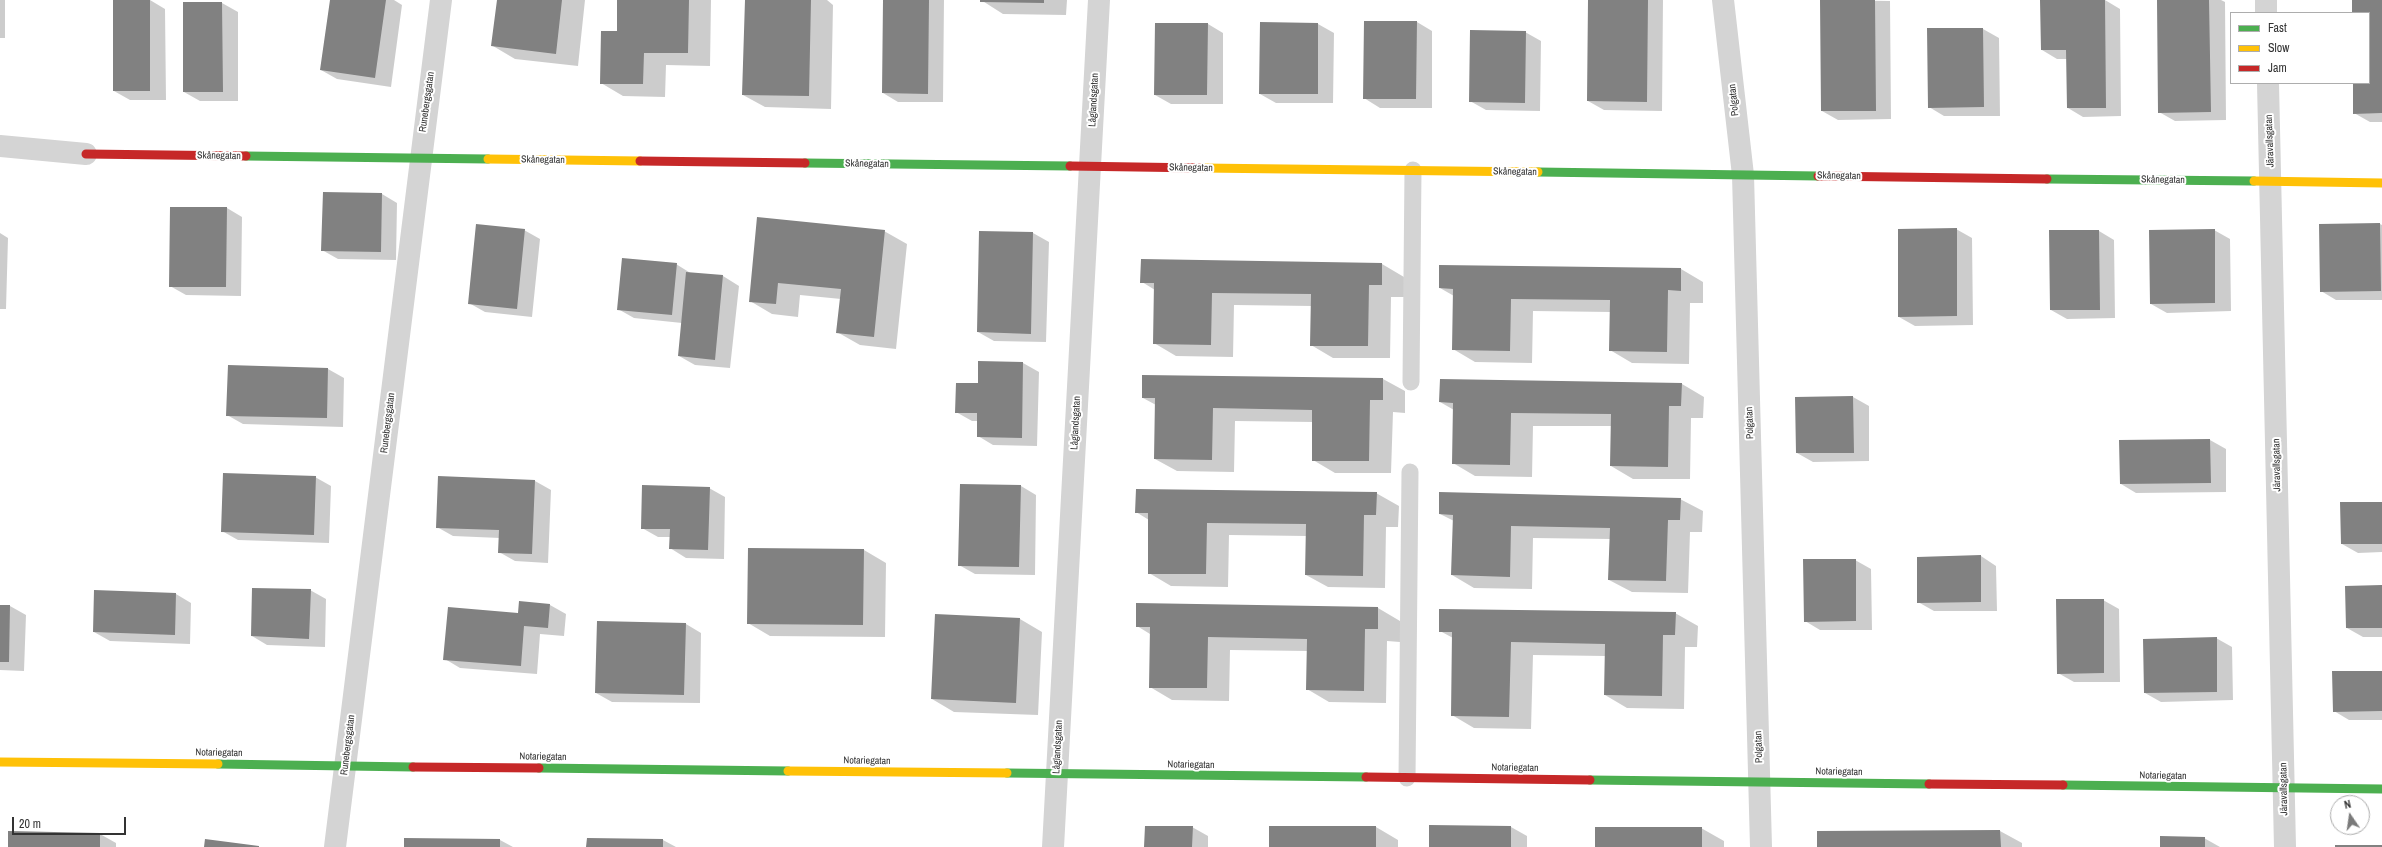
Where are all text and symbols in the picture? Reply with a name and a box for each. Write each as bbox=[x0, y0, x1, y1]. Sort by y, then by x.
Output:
legend bbox=[2230, 12, 2370, 84]
text: Fast bbox=[2268, 20, 2287, 36]
text: Slow bbox=[2268, 40, 2289, 56]
text: Jam bbox=[2268, 60, 2287, 76]
street label: Runebergsgatan bbox=[417, 71, 437, 133]
street label: Låglandsgatan bbox=[1087, 73, 1101, 127]
street label: Polgatan bbox=[1726, 83, 1742, 117]
street label: Järavallsgatan bbox=[2263, 114, 2277, 168]
street label: Skånegatan bbox=[197, 150, 241, 162]
street label: Skånegatan bbox=[521, 154, 565, 166]
street label: Skånegatan bbox=[845, 158, 889, 170]
street label: Skånegatan bbox=[1169, 162, 1213, 174]
street label: Skånegatan bbox=[1493, 166, 1537, 178]
street label: Skånegatan bbox=[1817, 170, 1861, 182]
street label: Skånegatan bbox=[2141, 174, 2185, 186]
street label: Runebergsgatan bbox=[378, 392, 398, 454]
street label: Låglandsgatan bbox=[1069, 396, 1083, 450]
street label: Polgatan bbox=[1743, 407, 1757, 439]
street label: Järavallsgatan bbox=[2271, 438, 2283, 492]
street label: Runebergsgatan bbox=[338, 714, 358, 776]
street label: Låglandsgatan bbox=[1051, 720, 1065, 774]
street label: Polgatan bbox=[1752, 731, 1766, 763]
street label: Notariegatan bbox=[195, 747, 243, 759]
street label: Notariegatan bbox=[519, 751, 567, 763]
street label: Notariegatan bbox=[843, 755, 891, 767]
street label: Notariegatan bbox=[1167, 759, 1215, 771]
street label: Notariegatan bbox=[1491, 762, 1539, 774]
street label: Järavallsgatan bbox=[2278, 762, 2290, 816]
street label: Notariegatan bbox=[1815, 766, 1863, 778]
street label: Notariegatan bbox=[2139, 770, 2187, 782]
north arrow bbox=[2330, 795, 2370, 835]
text: N bbox=[2343, 797, 2352, 812]
scale bar bbox=[14, 809, 128, 835]
text: 20 m bbox=[19, 816, 41, 832]

